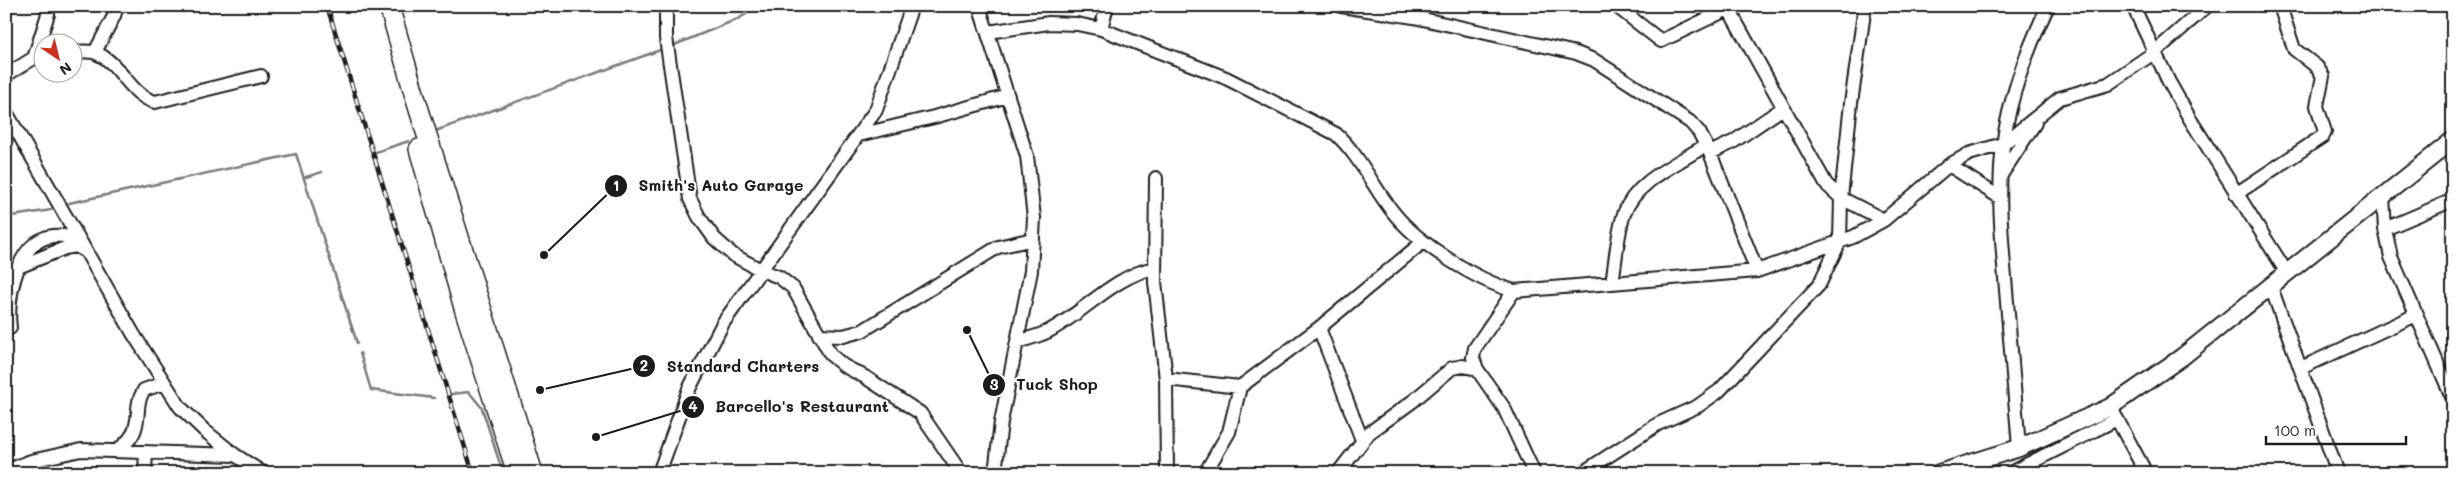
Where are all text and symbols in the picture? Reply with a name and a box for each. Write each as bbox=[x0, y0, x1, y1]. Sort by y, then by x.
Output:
north arrow bbox=[32, 32, 82, 82]
text: N bbox=[56, 58, 76, 80]
callout: Smith's Auto Garage bbox=[603, 170, 813, 201]
text: Smith's Auto Garage bbox=[639, 174, 803, 195]
text: 1 bbox=[613, 175, 619, 195]
callout: Standard Charters bbox=[632, 351, 829, 382]
text: 2 bbox=[640, 355, 648, 375]
text: Standard Charters bbox=[667, 355, 819, 376]
callout: Tuck Shop bbox=[982, 369, 1108, 400]
text: Tuck Shop bbox=[1016, 373, 1098, 394]
text: 3 bbox=[989, 374, 999, 394]
callout: Barcello's Restaurant bbox=[680, 391, 899, 422]
text: Barcello's Restaurant bbox=[715, 395, 889, 416]
text: 4 bbox=[688, 396, 698, 416]
scale bar bbox=[2266, 414, 2406, 446]
text: 100 m bbox=[2274, 420, 2316, 440]

